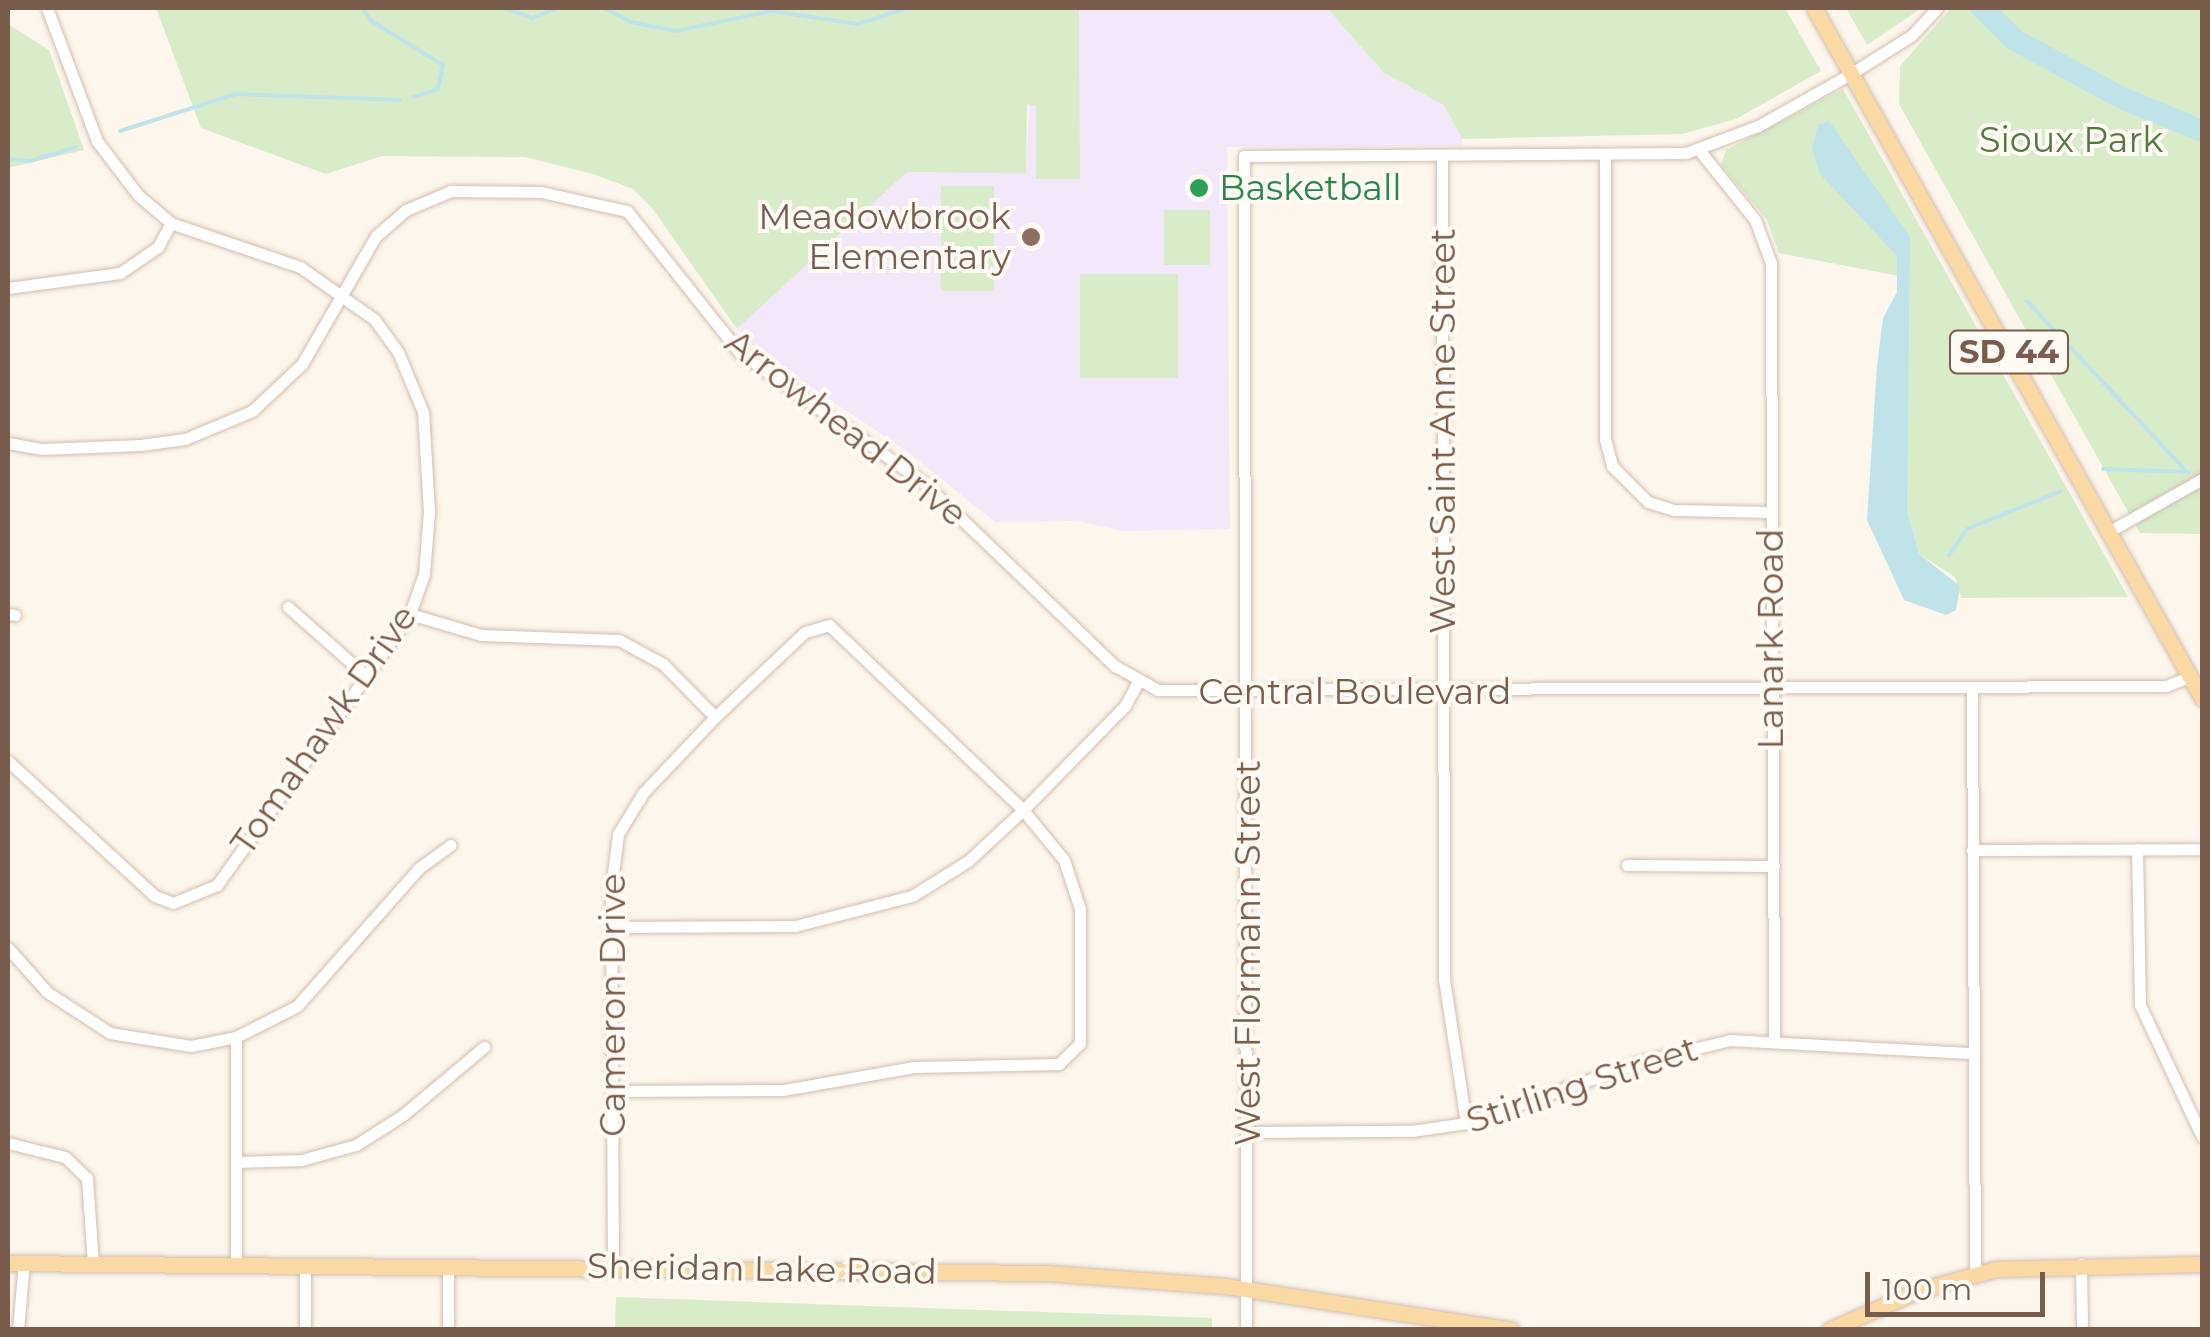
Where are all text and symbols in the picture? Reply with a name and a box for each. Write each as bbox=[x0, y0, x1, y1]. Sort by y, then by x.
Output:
park label: Sioux Park bbox=[1979, 119, 2163, 161]
place label: Basketball bbox=[1219, 167, 1402, 209]
marker: Basketball bbox=[1188, 177, 1210, 199]
place label: Meadowbrook Elementary bbox=[758, 196, 1011, 278]
marker: Meadowbrook Elementary bbox=[1020, 226, 1042, 248]
street label: West Saint Anne Street bbox=[1422, 228, 1464, 634]
street label: Arrowhead Drive bbox=[717, 321, 975, 535]
road number: SD 44 bbox=[1949, 325, 2069, 379]
street label: Lanark Road bbox=[1750, 529, 1792, 749]
street label: Tomahawk Drive bbox=[222, 597, 426, 863]
street label: Central Boulevard bbox=[1198, 671, 1512, 713]
street label: West Flormann Street bbox=[1227, 760, 1269, 1146]
street label: Cameron Drive bbox=[592, 873, 634, 1137]
street label: Stirling Street bbox=[1461, 1028, 1703, 1142]
street label: Sheridan Lake Road bbox=[587, 1245, 937, 1293]
scale bar bbox=[1870, 1252, 2050, 1314]
text: 100 m bbox=[1882, 1271, 1972, 1308]

